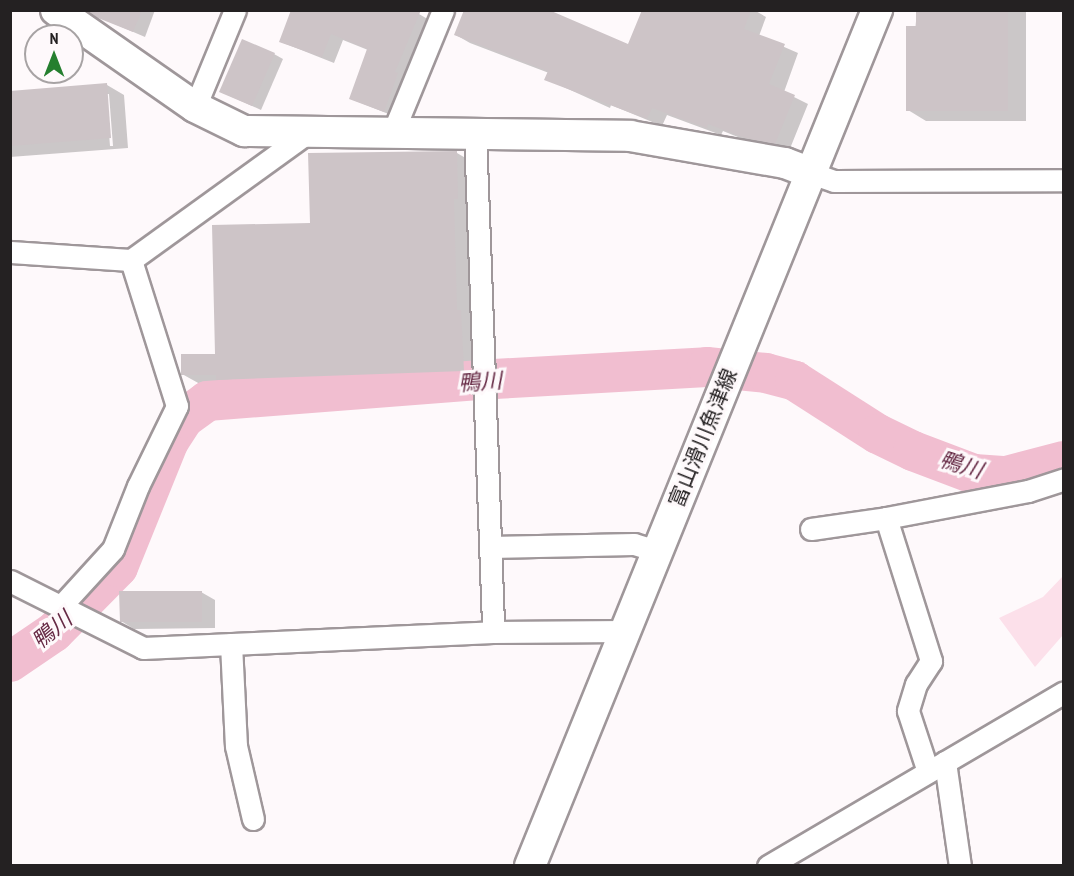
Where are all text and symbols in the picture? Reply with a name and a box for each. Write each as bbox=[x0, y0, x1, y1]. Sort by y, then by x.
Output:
north arrow bbox=[24, 24, 84, 84]
text: N bbox=[50, 28, 58, 48]
street label: 富山滑川魚津線 bbox=[664, 365, 742, 511]
water label: 鴨川 bbox=[457, 367, 503, 397]
water label: 鴨川 bbox=[936, 446, 986, 484]
water label: 鴨川 bbox=[27, 606, 77, 654]

